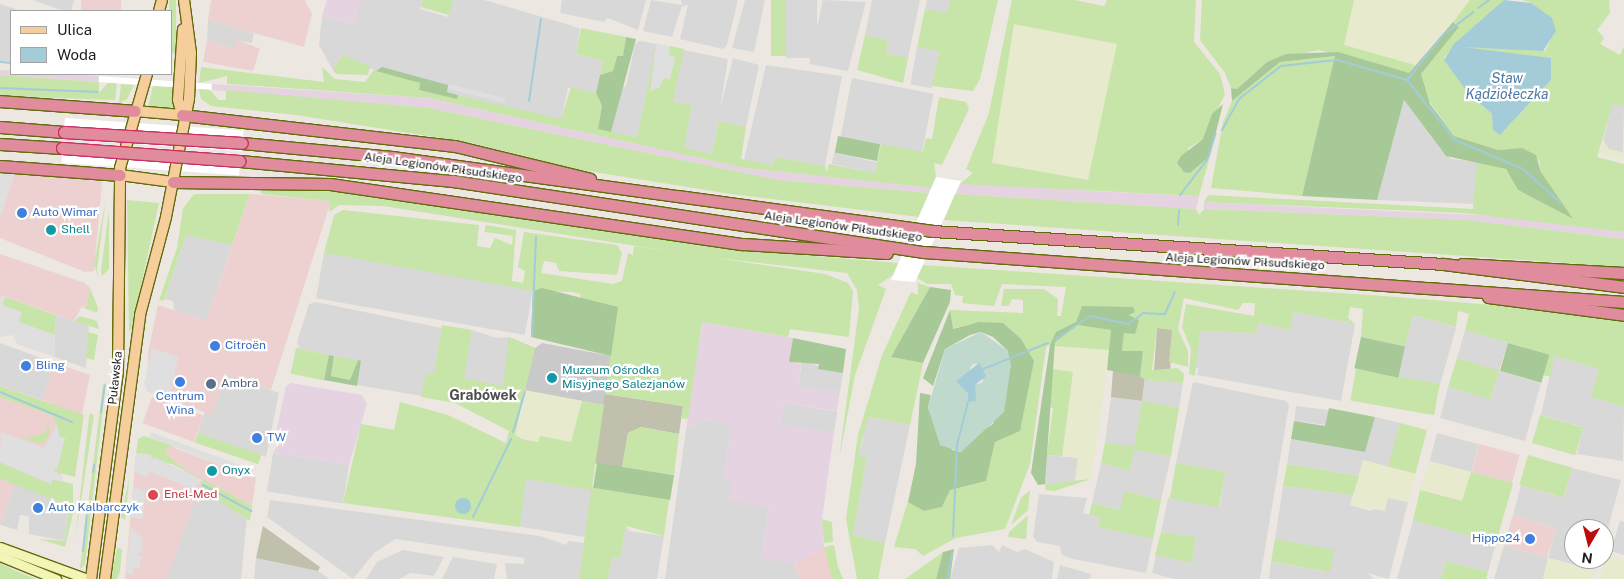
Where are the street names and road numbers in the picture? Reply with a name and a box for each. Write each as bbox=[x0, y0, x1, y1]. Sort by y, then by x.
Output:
street label: Aleja Legionów Piłsudskiego bbox=[363, 150, 523, 186]
street label: Aleja Legionów Piłsudskiego bbox=[763, 209, 923, 245]
street label: Aleja Legionów Piłsudskiego bbox=[1165, 251, 1325, 273]
street label: Puławska bbox=[106, 351, 126, 405]

